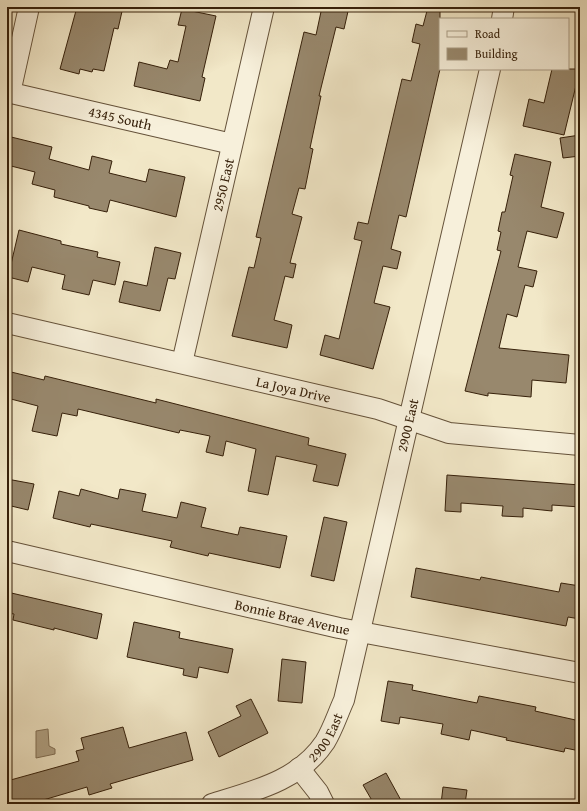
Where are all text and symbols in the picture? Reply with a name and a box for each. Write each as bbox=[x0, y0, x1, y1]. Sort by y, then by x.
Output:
legend bbox=[439, 18, 569, 70]
text: Road bbox=[475, 25, 501, 42]
text: Building bbox=[475, 45, 518, 62]
street label: 4345 South bbox=[86, 101, 154, 135]
street label: 2950 East bbox=[207, 156, 239, 213]
street label: La Joya Drive bbox=[254, 371, 333, 408]
street label: 2900 East bbox=[392, 396, 423, 454]
street label: Bonnie Brae Avenue bbox=[233, 594, 352, 640]
street label: 2900 East bbox=[303, 710, 348, 767]

